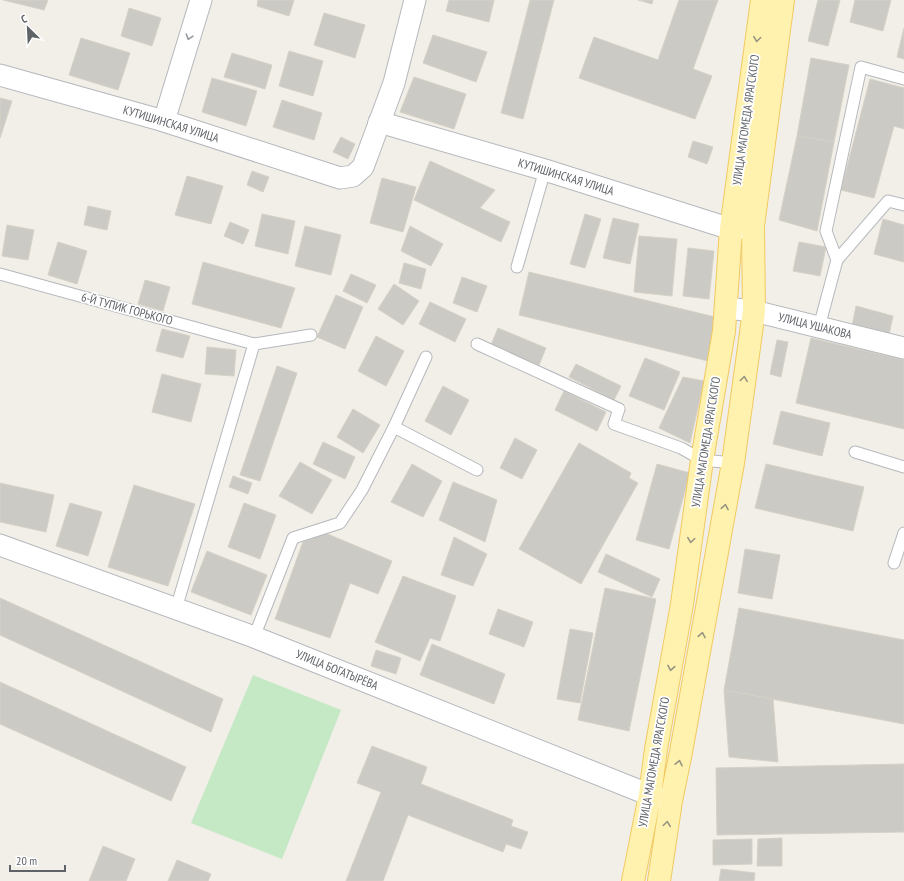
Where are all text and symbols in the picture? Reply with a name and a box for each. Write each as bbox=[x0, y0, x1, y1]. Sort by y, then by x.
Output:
north arrow bbox=[8, 8, 48, 48]
text: С bbox=[19, 11, 29, 26]
one-way arrow bbox=[185, 34, 194, 41]
one-way arrow bbox=[753, 36, 762, 42]
street label: УЛИЦА МАГОМЕДА ЯРАГСКОГО bbox=[729, 53, 762, 186]
street label: КУТИШИНСКАЯ УЛИЦА bbox=[121, 102, 221, 145]
street label: КУТИШИНСКАЯ УЛИЦА bbox=[516, 155, 616, 198]
street label: 6-Й ТУПИК ГОРЬКОГО bbox=[80, 289, 175, 328]
street label: УЛИЦА УШАКОВА bbox=[777, 309, 854, 342]
street label: УЛИЦА МАГОМЕДА ЯРАГСКОГО bbox=[688, 375, 723, 508]
one-way arrow bbox=[740, 376, 749, 382]
one-way arrow bbox=[720, 504, 729, 510]
one-way arrow bbox=[687, 537, 696, 543]
one-way arrow bbox=[697, 632, 706, 638]
street label: УЛИЦА БОГАТЫРЁВА bbox=[294, 646, 381, 693]
one-way arrow bbox=[667, 665, 675, 671]
street label: УЛИЦА МАГОМЕДА ЯРАГСКОГО bbox=[635, 695, 672, 828]
one-way arrow bbox=[674, 760, 682, 766]
one-way arrow bbox=[662, 821, 671, 828]
scale bar bbox=[10, 847, 65, 873]
text: 20 m bbox=[16, 853, 37, 868]

